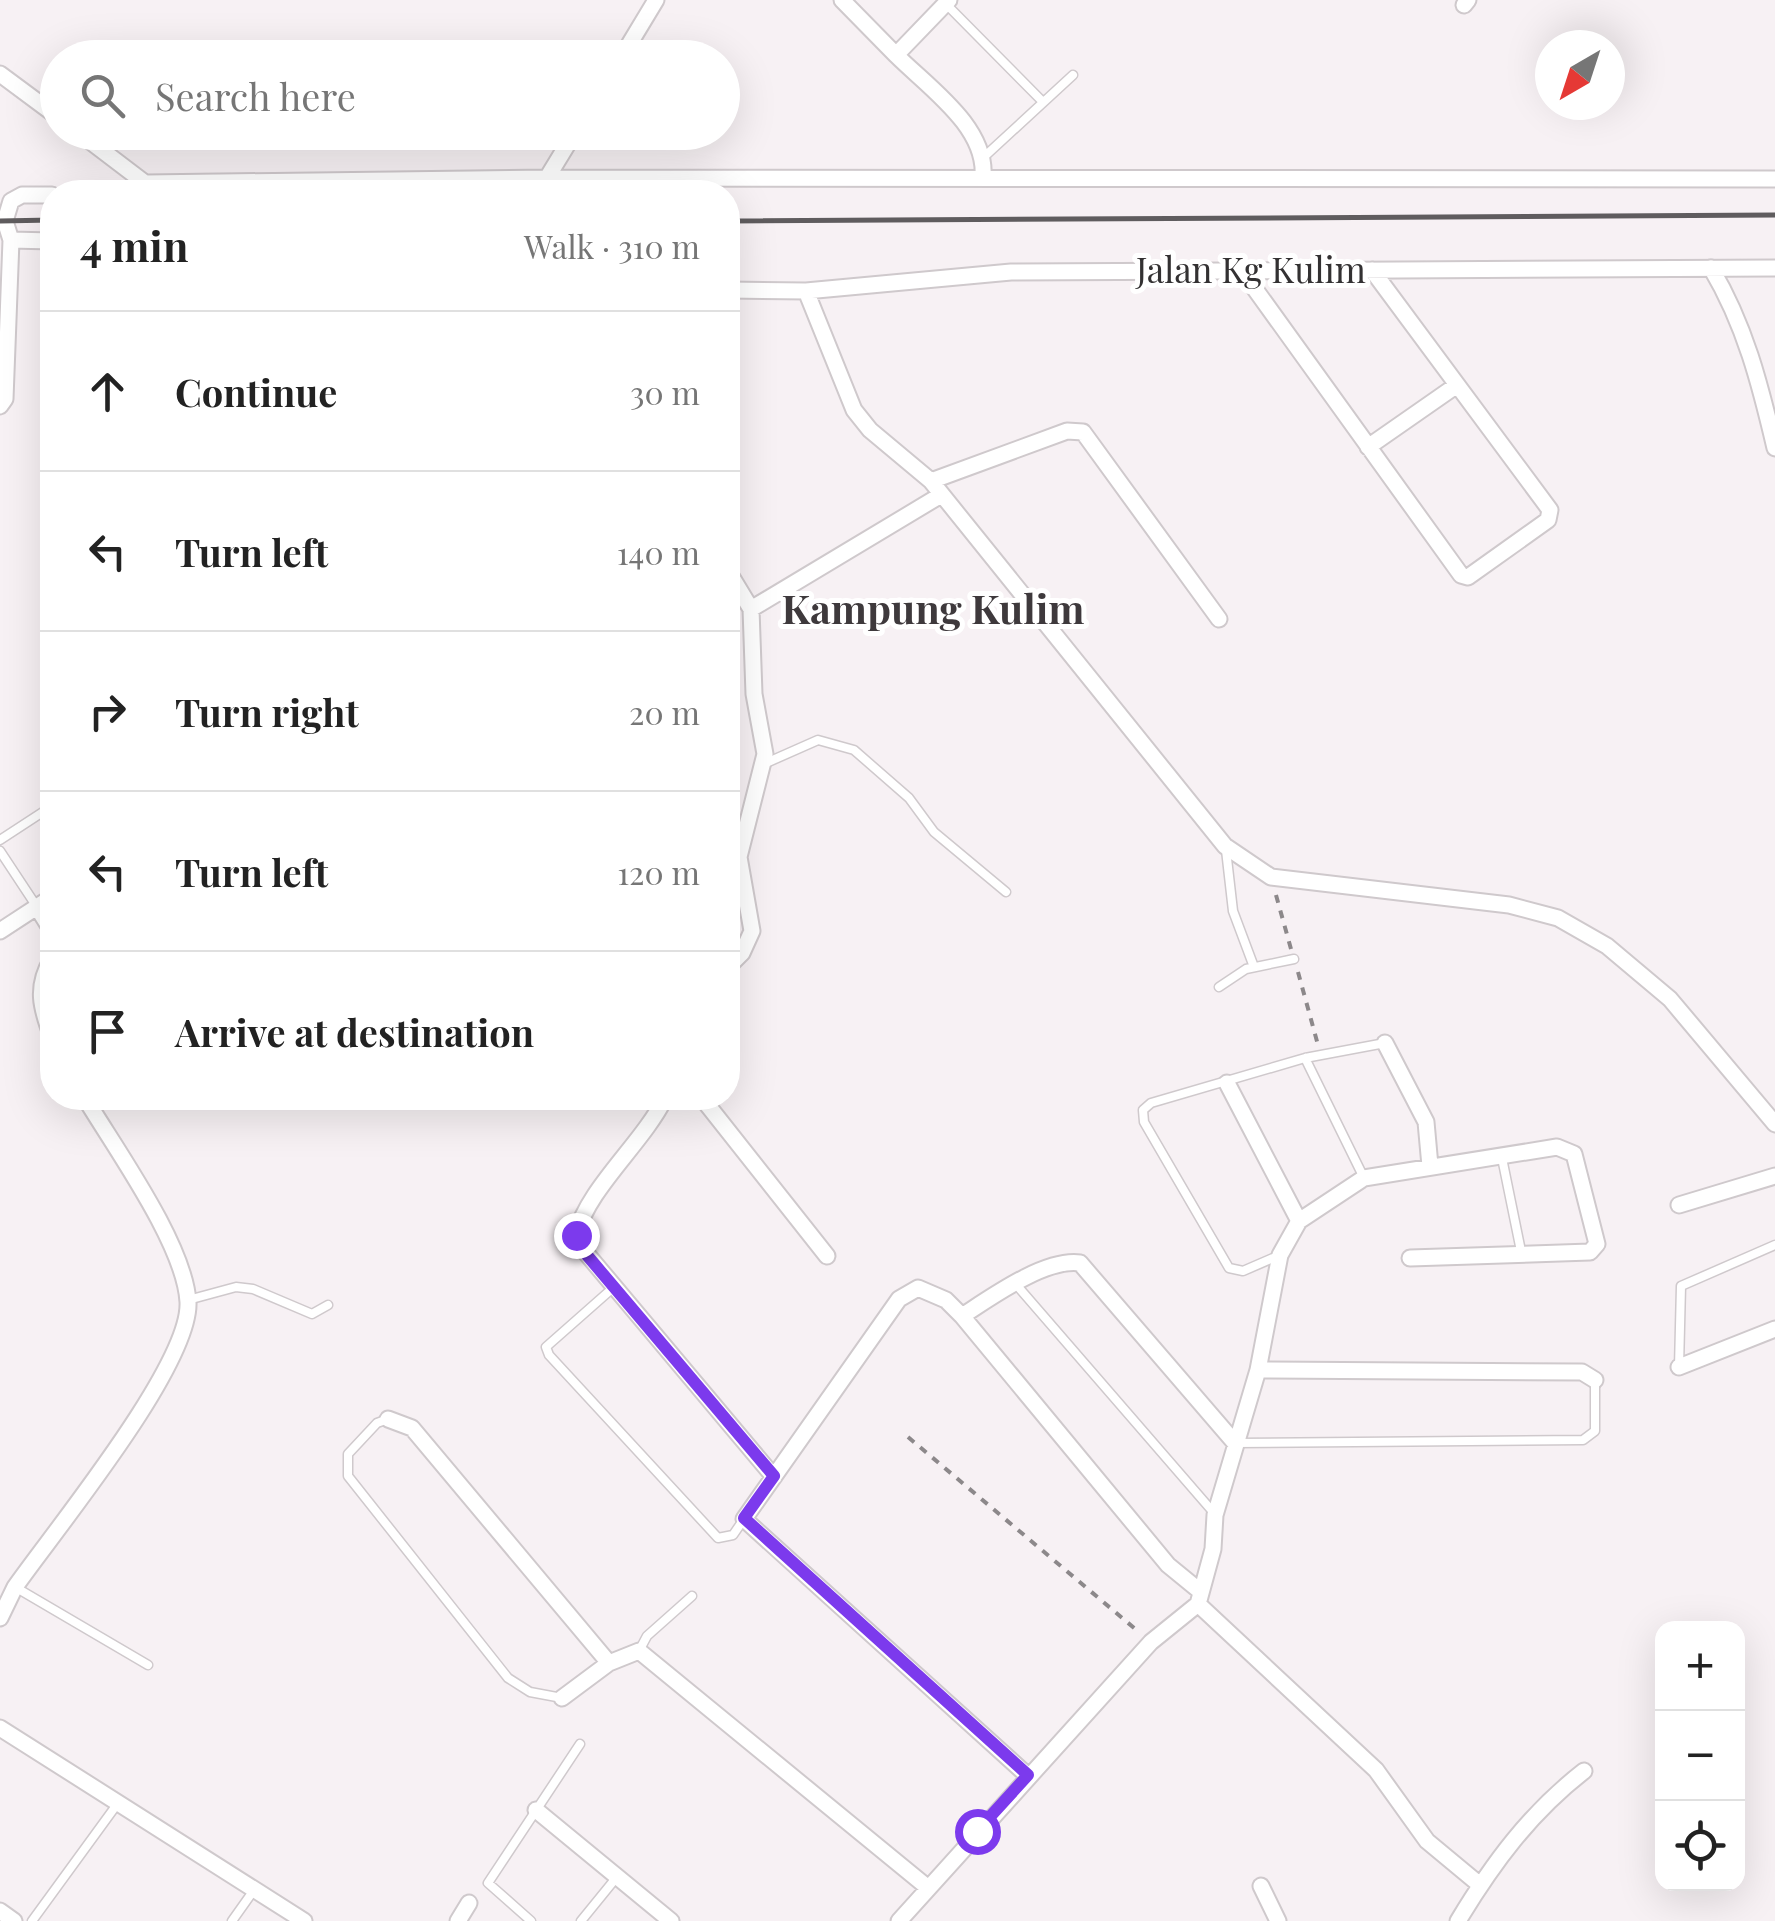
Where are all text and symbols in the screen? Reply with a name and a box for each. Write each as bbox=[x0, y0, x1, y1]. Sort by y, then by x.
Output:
north arrow bbox=[1535, 30, 1625, 120]
search box bbox=[40, 40, 740, 150]
icon: search bbox=[75, 68, 130, 123]
text: Search here bbox=[155, 70, 356, 121]
text: 4 min bbox=[80, 217, 189, 273]
text: Walk · 310 m bbox=[524, 224, 700, 267]
street label: Jalan Kg Kulim bbox=[1135, 245, 1366, 292]
icon: ahead bbox=[80, 364, 135, 419]
text: Continue bbox=[175, 366, 337, 417]
text: 30 m bbox=[630, 370, 700, 413]
icon: left bbox=[80, 524, 135, 579]
text: Turn left bbox=[175, 526, 328, 577]
text: 140 m bbox=[617, 530, 700, 573]
district label: Kampung Kulim bbox=[781, 581, 1085, 634]
icon: right bbox=[80, 684, 135, 739]
text: Turn right bbox=[175, 686, 359, 737]
text: 20 m bbox=[629, 690, 700, 733]
icon: left bbox=[80, 844, 135, 899]
text: Turn left bbox=[175, 846, 328, 897]
text: 120 m bbox=[617, 850, 700, 893]
icon: arrive bbox=[80, 1004, 135, 1059]
text: Arrive at destination bbox=[175, 1006, 534, 1057]
route end bbox=[554, 1213, 600, 1259]
map controls bbox=[1655, 1621, 1745, 1891]
button: + bbox=[1655, 1621, 1745, 1711]
button: − bbox=[1655, 1711, 1745, 1801]
button: locate bbox=[1655, 1801, 1745, 1891]
route start bbox=[955, 1809, 1001, 1855]

